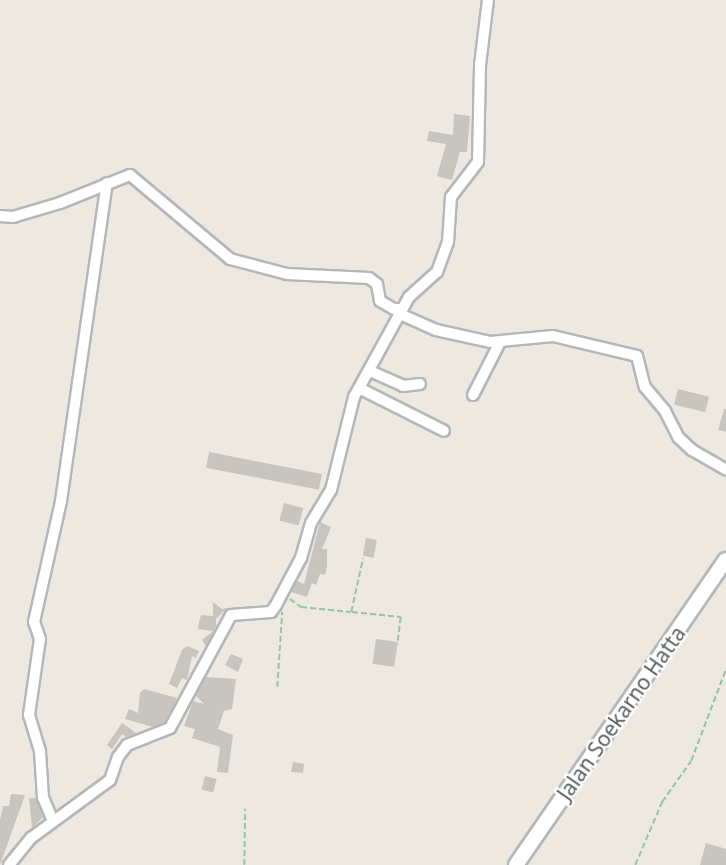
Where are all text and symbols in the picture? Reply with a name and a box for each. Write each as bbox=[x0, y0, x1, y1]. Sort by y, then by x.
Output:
street label: Jalan Soekarno Hatta bbox=[552, 621, 690, 805]

